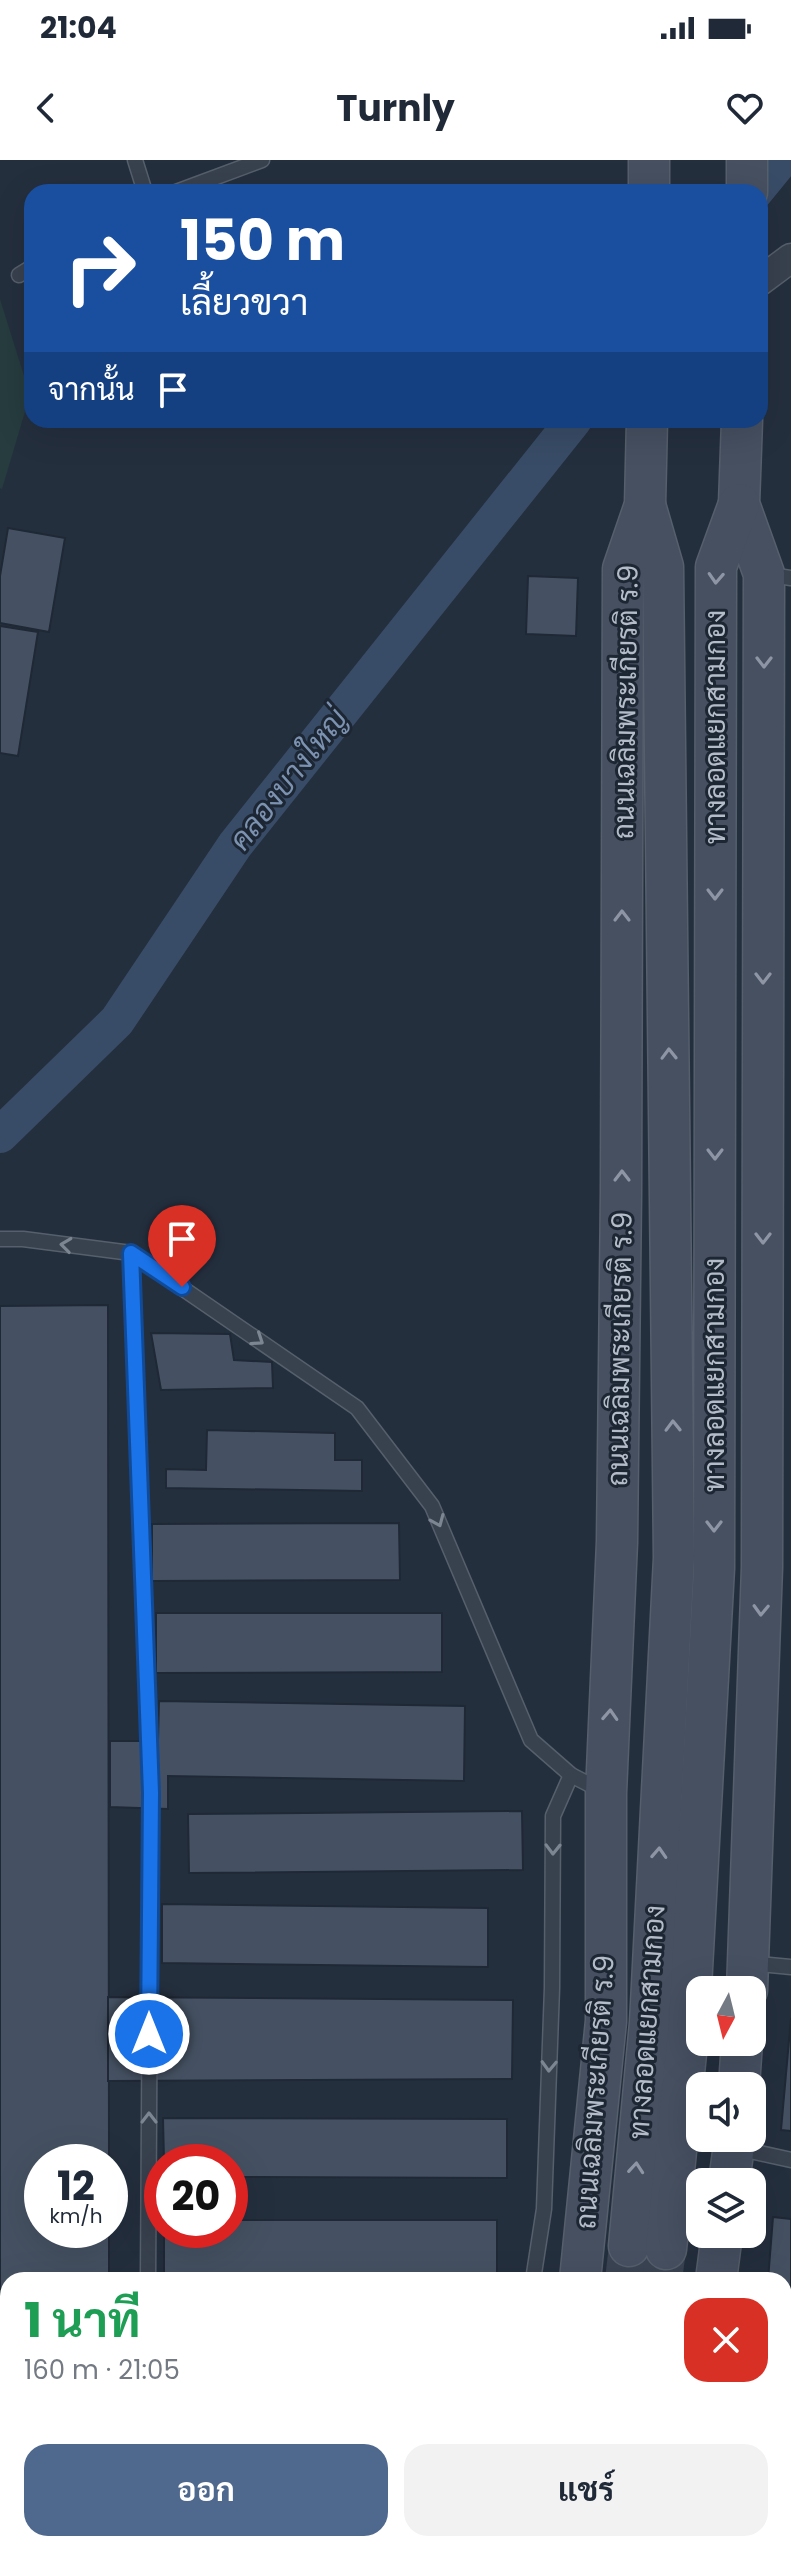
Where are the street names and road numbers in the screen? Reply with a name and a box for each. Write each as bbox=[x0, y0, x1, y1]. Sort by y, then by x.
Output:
street label: ถนนเฉลิมพระเกียรติ ร.9 bbox=[604, 564, 648, 840]
street label: ทางลอดแยกสามกอง bbox=[696, 610, 735, 844]
street label: ถนนเฉลิมพระเกียรติ ร.9 bbox=[598, 1211, 642, 1487]
street label: ทางลอดแยกสามกอง bbox=[695, 1258, 734, 1492]
street label: ทางลอดแยกสามกอง bbox=[619, 1904, 675, 2140]
street label: ถนนเฉลิมพระเกียรติ ร.9 bbox=[566, 1954, 624, 2230]

